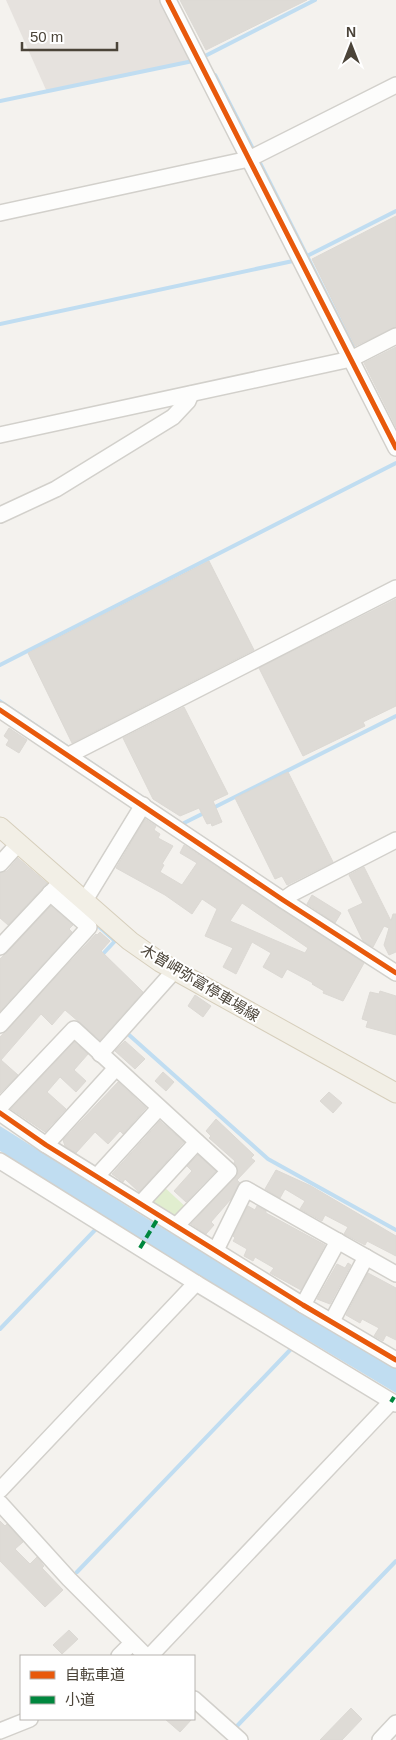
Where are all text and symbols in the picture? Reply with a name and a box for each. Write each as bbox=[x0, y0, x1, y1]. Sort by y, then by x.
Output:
scale bar bbox=[22, 20, 118, 52]
north arrow bbox=[326, 20, 376, 70]
text: N bbox=[346, 24, 356, 40]
text: 50 m bbox=[30, 28, 63, 45]
street label: 木曽岬弥富停車場線 bbox=[138, 941, 263, 1025]
legend bbox=[20, 1655, 195, 1720]
text: 自転車道 bbox=[65, 1666, 125, 1683]
text: 小道 bbox=[65, 1691, 95, 1708]

